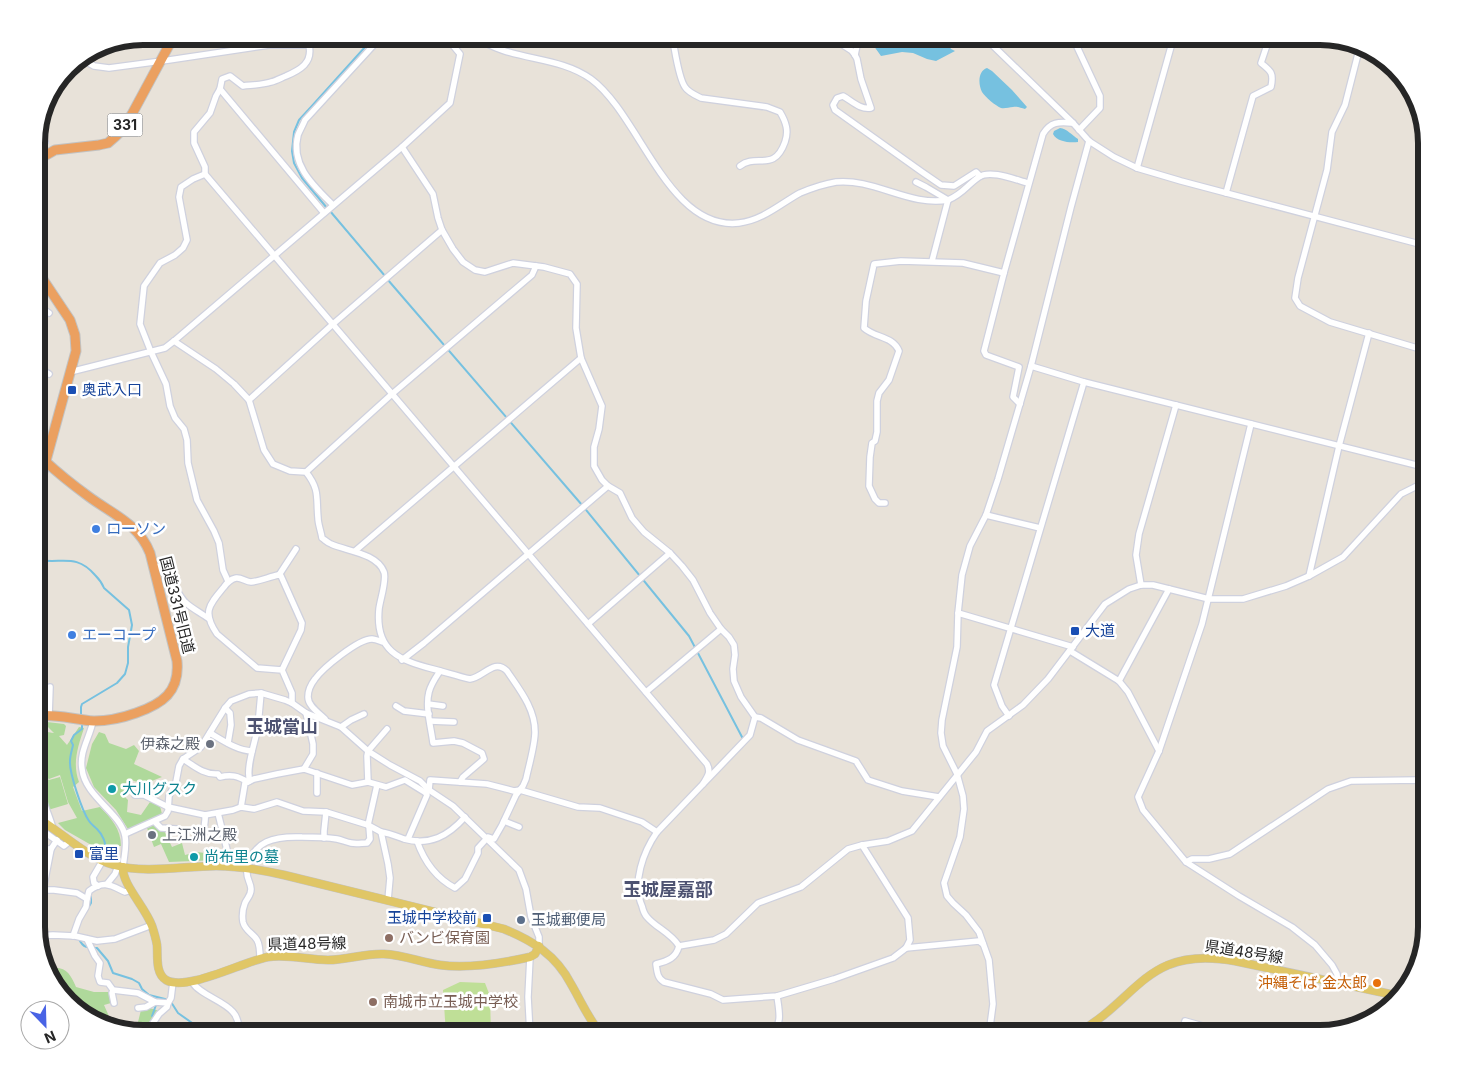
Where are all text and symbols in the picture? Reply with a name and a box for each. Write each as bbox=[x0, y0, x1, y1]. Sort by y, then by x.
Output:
road number: 331 bbox=[108, 114, 142, 136]
place label: 奥武入口 bbox=[82, 380, 142, 399]
marker: 奥武入口 bbox=[66, 384, 78, 396]
place label: ローソン bbox=[106, 519, 166, 538]
marker: ローソン bbox=[90, 523, 102, 535]
street label: 国道331号旧道 bbox=[156, 554, 199, 656]
place label: 大道 bbox=[1085, 621, 1115, 640]
place label: エーコープ bbox=[82, 625, 156, 644]
marker: 大道 bbox=[1069, 625, 1081, 637]
marker: エーコープ bbox=[66, 629, 78, 641]
district label: 玉城當山 bbox=[246, 716, 318, 737]
place label: 伊森之殿 bbox=[140, 734, 200, 753]
marker: 伊森之殿 bbox=[204, 738, 216, 750]
place label: 大川グスク bbox=[122, 779, 197, 798]
marker: 大川グスク bbox=[106, 783, 118, 795]
place label: 上江洲之殿 bbox=[162, 825, 237, 844]
marker: 上江洲之殿 bbox=[146, 829, 158, 841]
place label: 富里 bbox=[89, 844, 119, 863]
place label: 尚布里の墓 bbox=[204, 847, 279, 866]
marker: 富里 bbox=[73, 848, 85, 860]
marker: 尚布里の墓 bbox=[188, 851, 200, 863]
district label: 玉城屋嘉部 bbox=[623, 879, 713, 900]
place label: 玉城中学校前 bbox=[387, 908, 477, 927]
place label: 玉城郵便局 bbox=[531, 910, 606, 929]
marker: 玉城中学校前 bbox=[481, 912, 493, 924]
marker: 玉城郵便局 bbox=[515, 914, 527, 926]
place label: バンビ保育園 bbox=[399, 928, 490, 947]
marker: バンビ保育園 bbox=[383, 932, 395, 944]
street label: 県道48号線 bbox=[267, 933, 347, 954]
street label: 県道48号線 bbox=[1204, 936, 1285, 967]
place label: 沖縄そば 金太郎 bbox=[1258, 973, 1367, 992]
marker: 沖縄そば 金太郎 bbox=[1371, 977, 1383, 989]
place label: 南城市立玉城中学校 bbox=[383, 992, 518, 1011]
marker: 南城市立玉城中学校 bbox=[367, 996, 379, 1008]
north arrow bbox=[20, 1000, 70, 1050]
text: N bbox=[42, 1028, 59, 1047]

